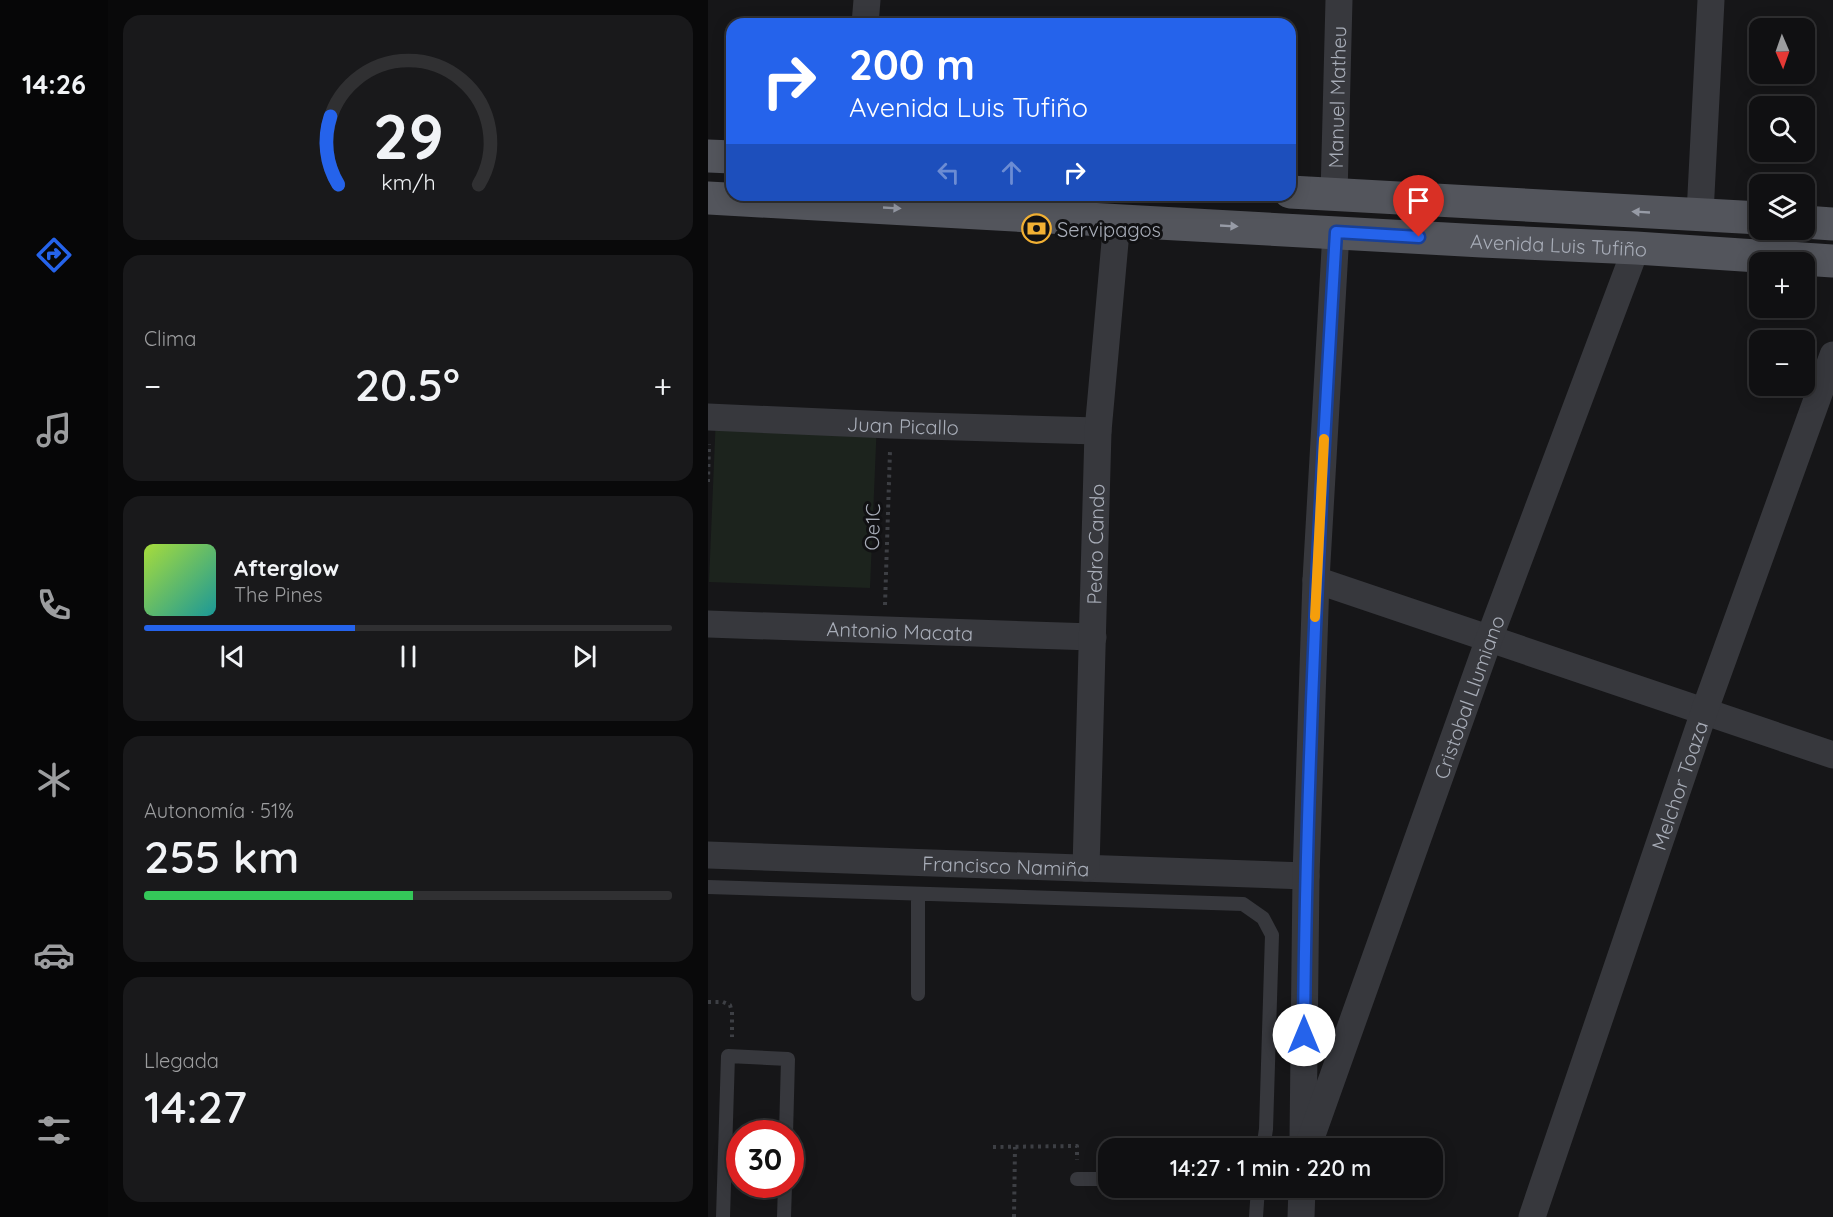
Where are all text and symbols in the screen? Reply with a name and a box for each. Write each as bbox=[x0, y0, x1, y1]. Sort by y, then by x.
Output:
north arrow bbox=[1749, 18, 1815, 84]
map controls bbox=[1749, 18, 1815, 396]
street label: Manuel Matheu bbox=[1322, 25, 1351, 169]
text: 200 m bbox=[849, 38, 975, 91]
icon: right bbox=[750, 42, 828, 120]
text: 14:26 bbox=[22, 67, 86, 101]
text: Avenida Luis Tufiño bbox=[849, 90, 1088, 124]
button: search bbox=[1749, 96, 1815, 162]
text: 29 bbox=[373, 97, 443, 175]
icon: left bbox=[932, 156, 965, 189]
icon: ahead bbox=[995, 156, 1028, 189]
icon: right bbox=[1058, 156, 1091, 189]
text: km/h bbox=[381, 169, 435, 195]
button: layers bbox=[1749, 174, 1815, 240]
pin bbox=[1393, 175, 1444, 237]
icon: arrive bbox=[1402, 184, 1435, 217]
one-way arrow bbox=[883, 204, 902, 213]
one-way arrow bbox=[1632, 207, 1651, 216]
bank icon: Servipagos bbox=[1020, 213, 1052, 245]
place label: Servipagos bbox=[1057, 217, 1161, 242]
one-way arrow bbox=[1220, 222, 1239, 231]
street label: Avenida Luis Tufiño bbox=[1470, 228, 1648, 261]
icon: directions bbox=[33, 234, 75, 276]
button: + bbox=[1749, 252, 1815, 318]
text: Clima bbox=[144, 326, 196, 351]
button: − bbox=[1749, 330, 1815, 396]
text: 20.5° bbox=[355, 356, 460, 412]
text: − bbox=[144, 365, 161, 406]
text: + bbox=[653, 365, 672, 406]
icon: music bbox=[33, 409, 75, 451]
street label: Juan Picallo bbox=[846, 411, 959, 439]
street label: Pedro Cando bbox=[1081, 483, 1109, 605]
street label: Oe1C bbox=[859, 503, 885, 551]
text: Afterglow bbox=[234, 554, 339, 582]
text: The Pines bbox=[234, 582, 323, 607]
icon: phone bbox=[33, 584, 75, 626]
street label: Cristobal Llumiano bbox=[1428, 611, 1509, 782]
street label: Antonio Macata bbox=[826, 616, 974, 645]
icon: previous bbox=[216, 640, 249, 673]
icon: pause bbox=[392, 640, 425, 673]
icon: next bbox=[568, 640, 601, 673]
street label: Melchor Toaza bbox=[1645, 717, 1713, 853]
icon: climate bbox=[33, 759, 75, 801]
text: Autonomía · 51% bbox=[144, 798, 294, 823]
text: 255 km bbox=[144, 828, 299, 884]
street label: Francisco Namiña bbox=[922, 850, 1090, 881]
icon: car bbox=[33, 934, 75, 976]
position arrow bbox=[1272, 1003, 1336, 1067]
text: Llegada bbox=[144, 1048, 219, 1073]
text: 14:27 bbox=[144, 1078, 247, 1134]
icon: filters bbox=[33, 1109, 75, 1151]
speed limit sign: 30 bbox=[726, 1120, 804, 1198]
text: 14:27 · 1 min · 220 m bbox=[1170, 1154, 1371, 1182]

